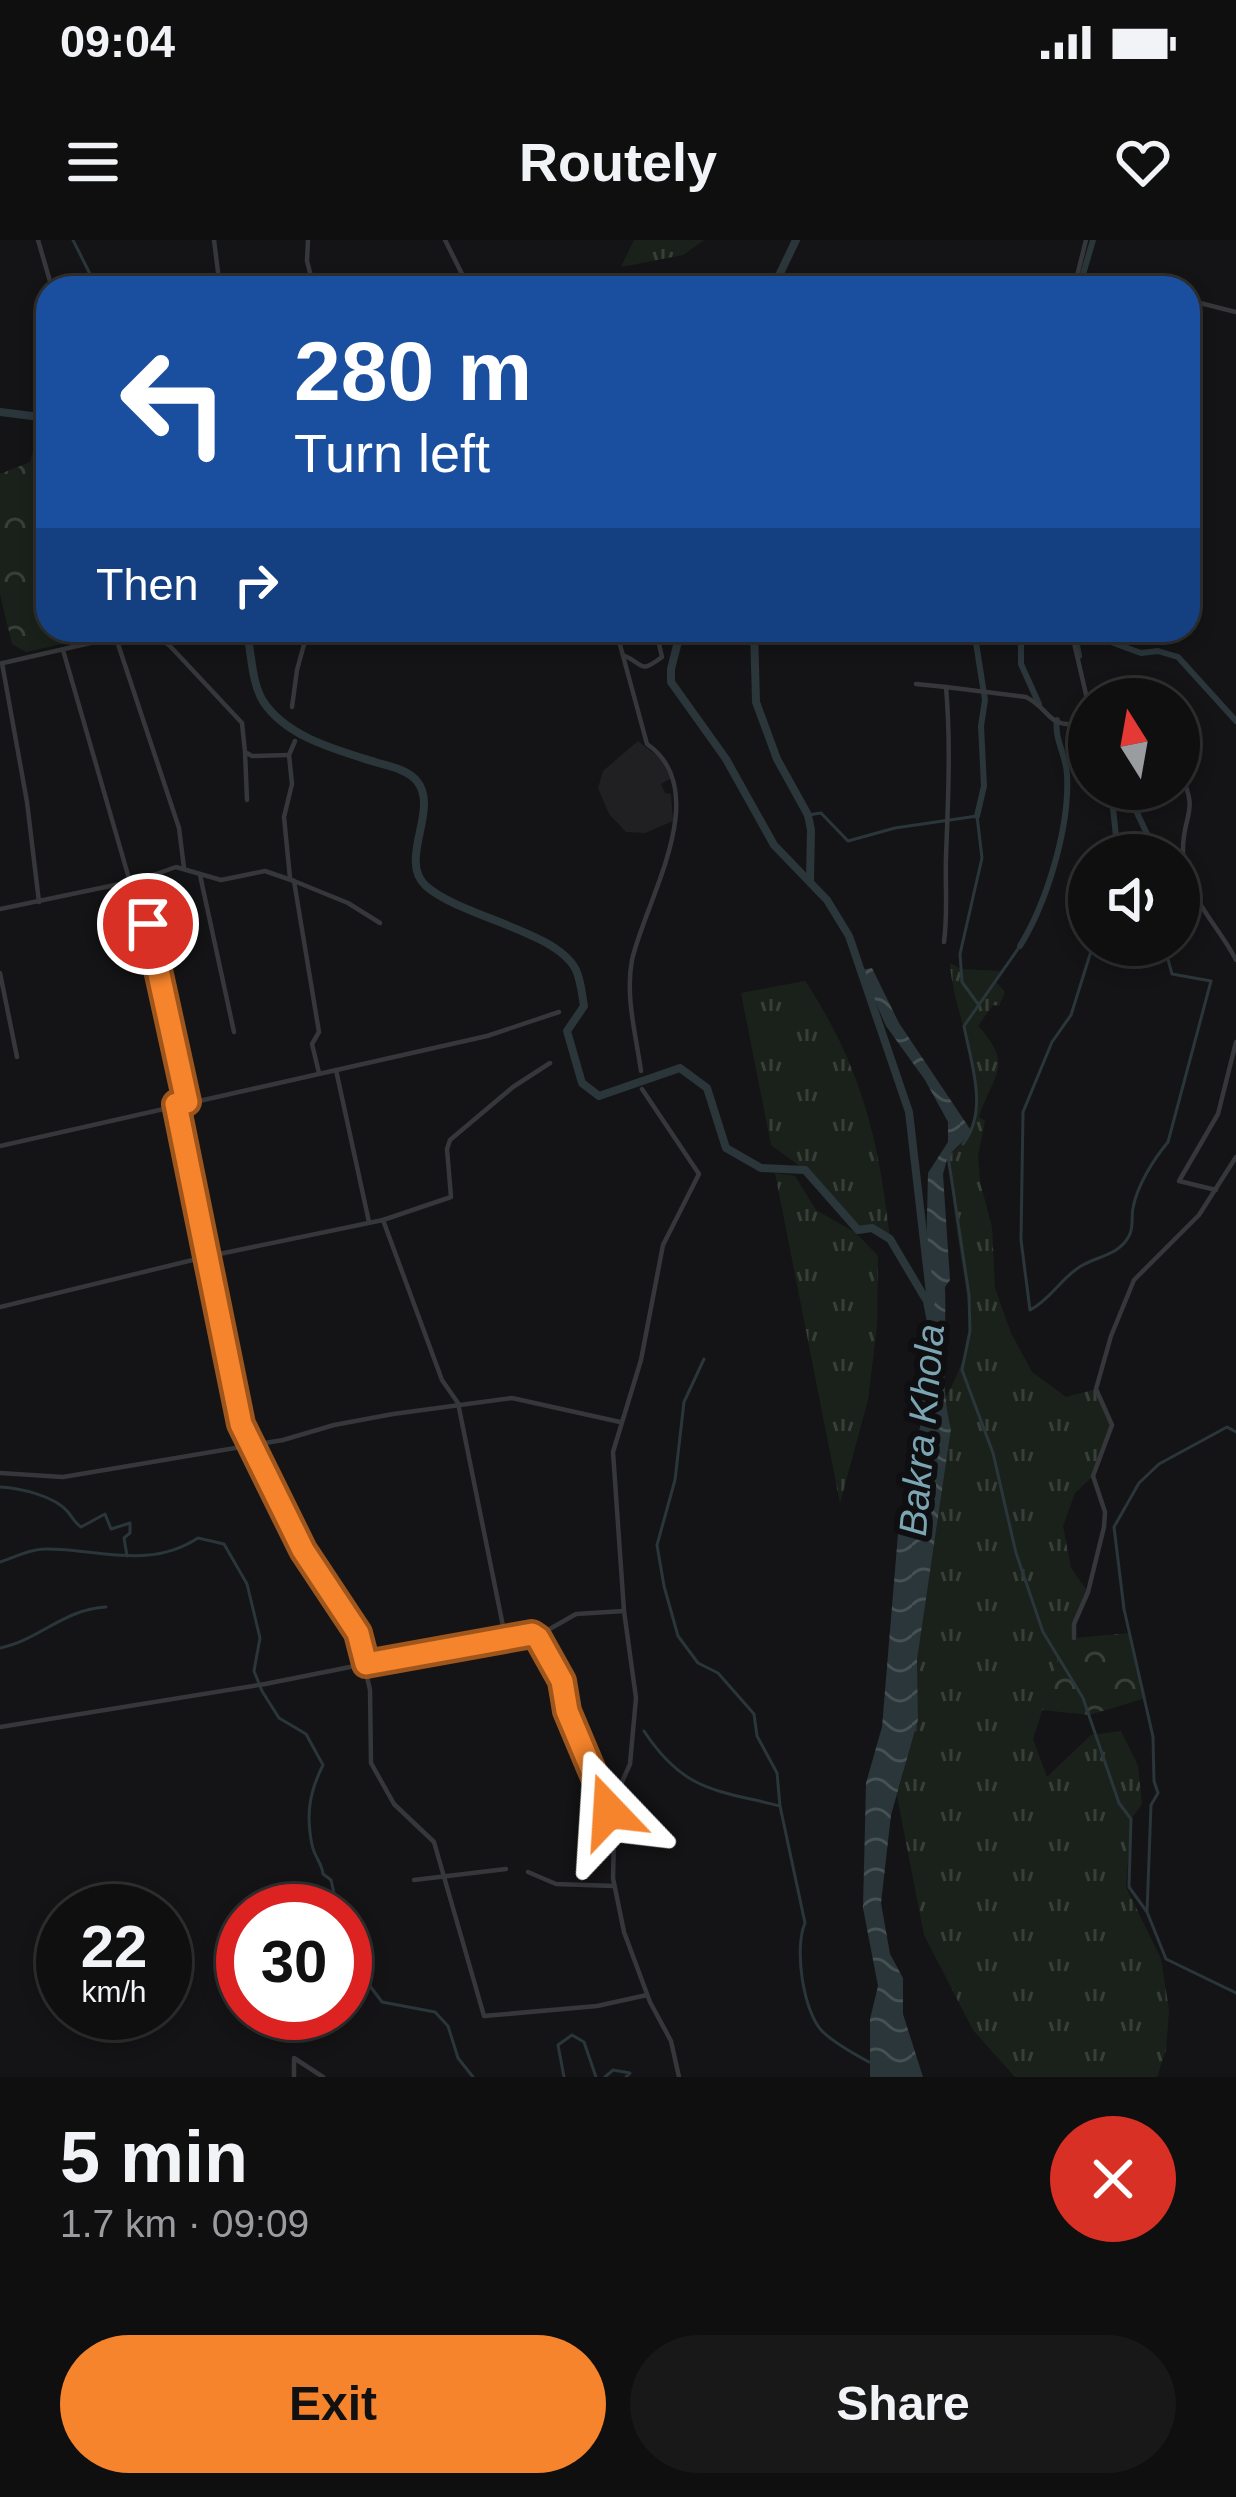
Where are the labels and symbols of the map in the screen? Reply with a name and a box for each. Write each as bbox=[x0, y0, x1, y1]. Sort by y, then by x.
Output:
north arrow bbox=[1068, 678, 1200, 810]
pin bbox=[97, 873, 199, 975]
water label: Bakra Khola bbox=[891, 1322, 952, 1538]
position arrow bbox=[546, 1748, 672, 1874]
speed limit sign: 30 bbox=[216, 1884, 372, 2040]

